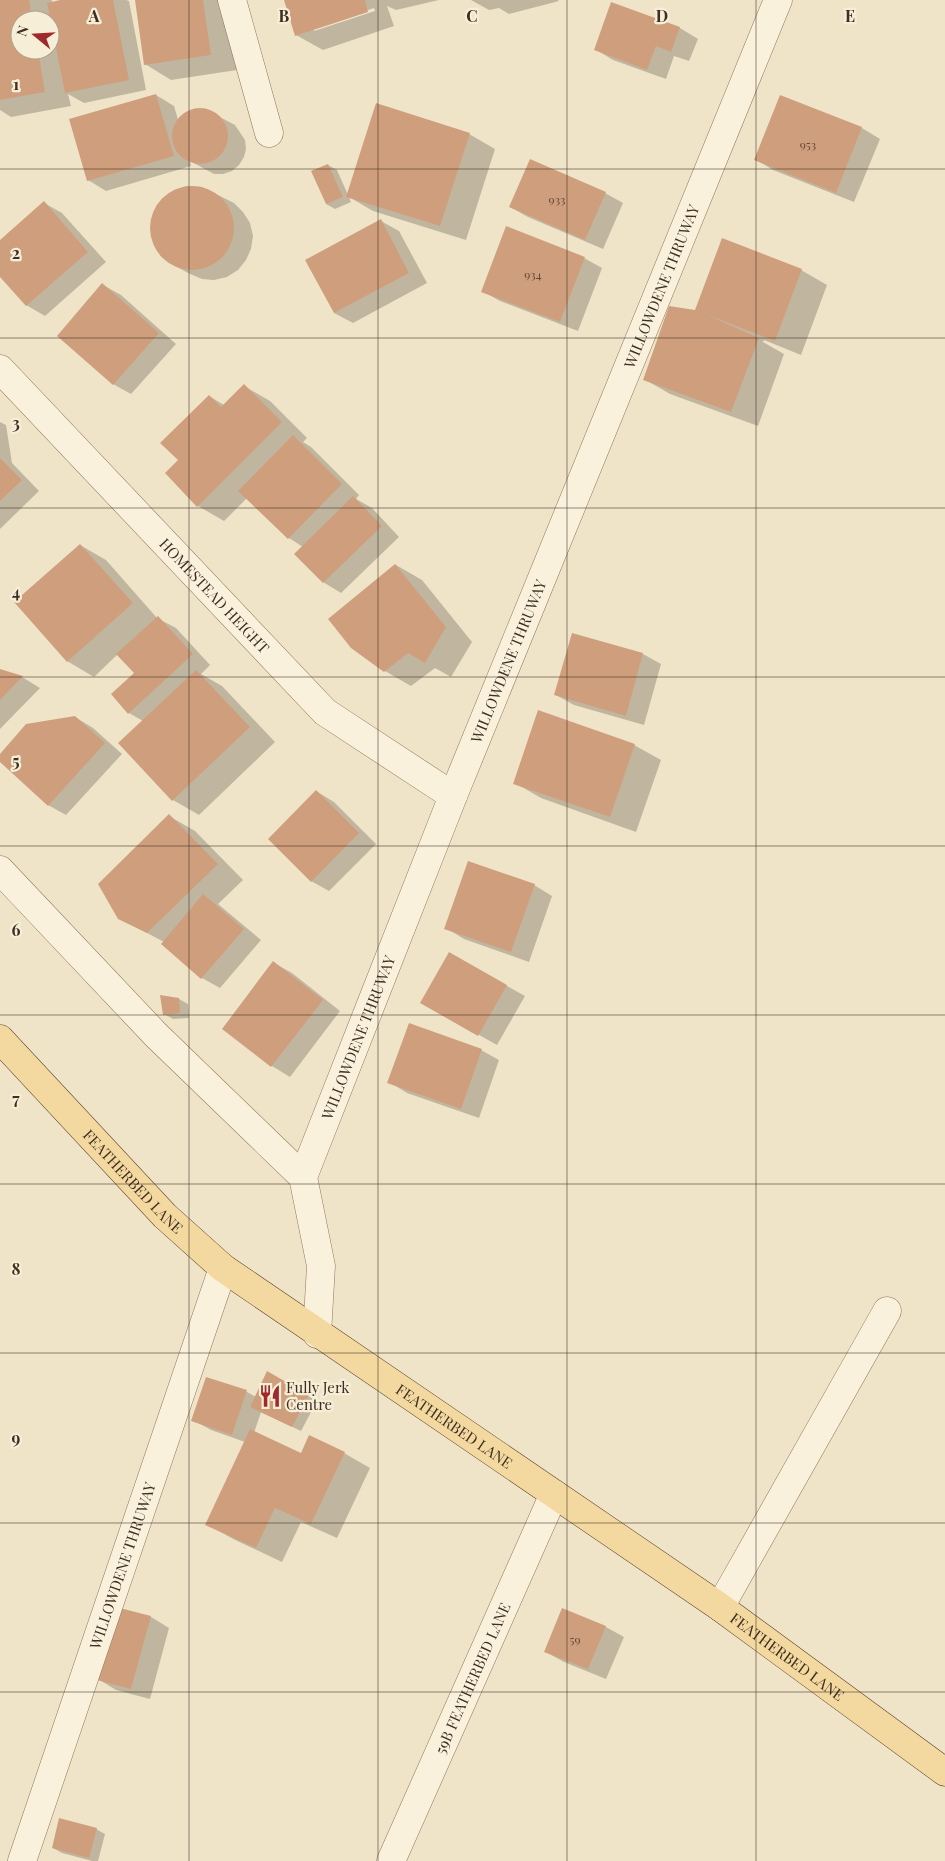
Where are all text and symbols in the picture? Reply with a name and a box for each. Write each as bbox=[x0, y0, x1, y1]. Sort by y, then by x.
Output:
text: A bbox=[88, 5, 100, 26]
text: B bbox=[279, 5, 290, 26]
text: C bbox=[466, 5, 478, 26]
text: D bbox=[656, 5, 668, 26]
text: E bbox=[845, 5, 855, 26]
north arrow bbox=[10, 10, 60, 60]
text: N bbox=[12, 23, 33, 39]
text: 1 bbox=[13, 73, 19, 94]
house number: 953 bbox=[800, 136, 816, 152]
house number: 933 bbox=[549, 191, 565, 207]
street label: WILLOWDENE THRUWAY bbox=[618, 201, 703, 372]
text: 2 bbox=[12, 242, 20, 263]
house number: 934 bbox=[524, 266, 542, 282]
text: 3 bbox=[12, 412, 20, 433]
street label: HOMESTEAD HEIGHT bbox=[155, 534, 274, 657]
street label: WILLOWDENE THRUWAY bbox=[465, 576, 550, 747]
text: 4 bbox=[12, 581, 20, 602]
text: 5 bbox=[12, 750, 20, 771]
text: 6 bbox=[12, 919, 21, 940]
street label: WILLOWDENE THRUWAY bbox=[316, 952, 399, 1123]
text: 7 bbox=[12, 1088, 20, 1109]
street label: FEATHERBED LANE bbox=[79, 1125, 188, 1238]
text: 8 bbox=[12, 1258, 21, 1279]
place label: Fully Jerk Centre bbox=[286, 1377, 350, 1414]
street label: FEATHERBED LANE bbox=[392, 1379, 517, 1473]
restaurant icon: Fully Jerk Centre bbox=[257, 1383, 283, 1409]
text: 9 bbox=[12, 1427, 21, 1448]
street label: WILLOWDENE THRUWAY bbox=[84, 1479, 160, 1652]
street label: 59B FEATHERBED LANE bbox=[430, 1599, 515, 1757]
street label: FEATHERBED LANE bbox=[726, 1608, 848, 1705]
house number: 59 bbox=[569, 1631, 581, 1647]

